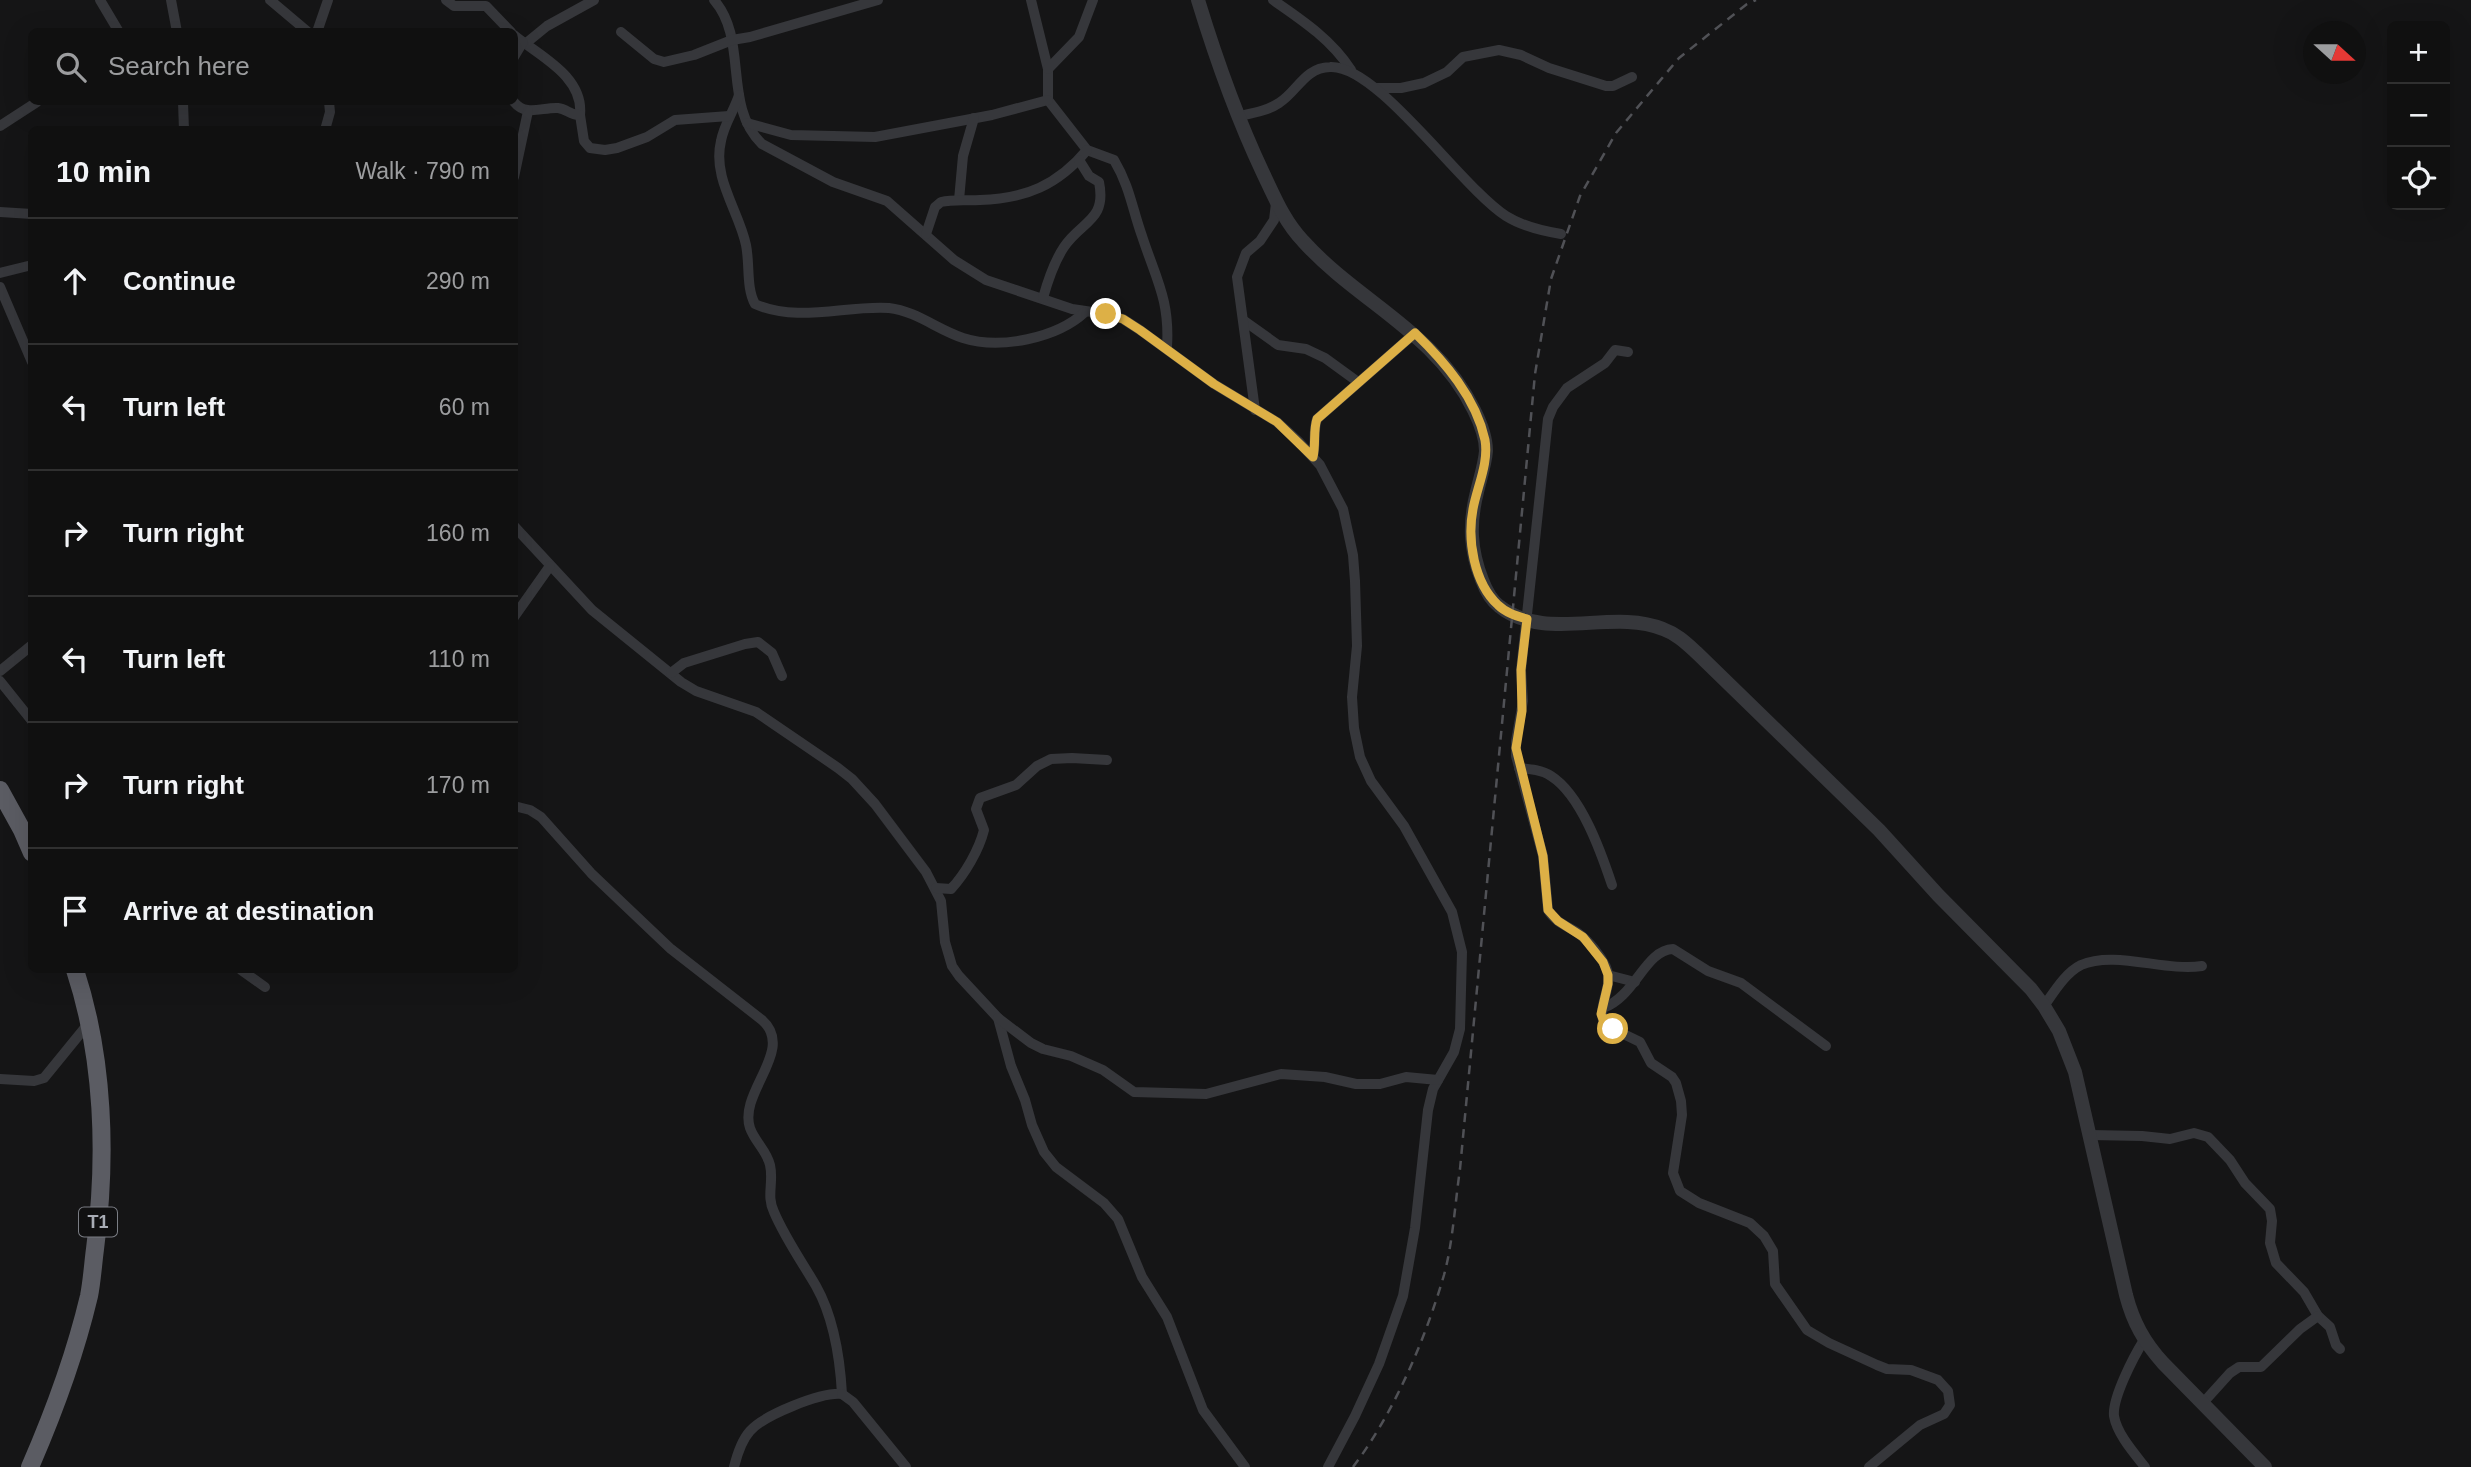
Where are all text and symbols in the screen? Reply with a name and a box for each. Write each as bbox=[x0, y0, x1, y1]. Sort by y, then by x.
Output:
north arrow bbox=[2303, 21, 2366, 84]
map controls bbox=[2387, 21, 2450, 210]
button: + bbox=[2387, 21, 2450, 84]
search box bbox=[28, 28, 518, 105]
icon: search bbox=[52, 48, 90, 86]
text: Search here bbox=[108, 51, 250, 81]
button: − bbox=[2387, 84, 2450, 147]
button: locate bbox=[2387, 147, 2450, 210]
text: 10 min bbox=[56, 155, 151, 188]
text: Walk · 790 m bbox=[355, 158, 490, 184]
icon: ahead bbox=[56, 262, 94, 300]
text: Continue bbox=[123, 266, 236, 296]
text: 290 m bbox=[426, 268, 490, 294]
route end bbox=[1090, 298, 1121, 329]
icon: left bbox=[56, 388, 94, 426]
text: Turn left bbox=[123, 392, 225, 422]
text: 60 m bbox=[439, 394, 490, 420]
icon: right bbox=[56, 514, 94, 552]
text: Turn right bbox=[123, 518, 244, 548]
text: 160 m bbox=[426, 520, 490, 546]
icon: left bbox=[56, 640, 94, 678]
text: Turn left bbox=[123, 644, 225, 674]
text: 110 m bbox=[428, 646, 490, 672]
icon: right bbox=[56, 766, 94, 804]
text: Turn right bbox=[123, 770, 244, 800]
text: 170 m bbox=[426, 772, 490, 798]
icon: arrive bbox=[56, 892, 94, 930]
text: Arrive at destination bbox=[123, 896, 374, 926]
route start bbox=[1597, 1013, 1628, 1044]
road number: T1 bbox=[79, 1208, 117, 1237]

